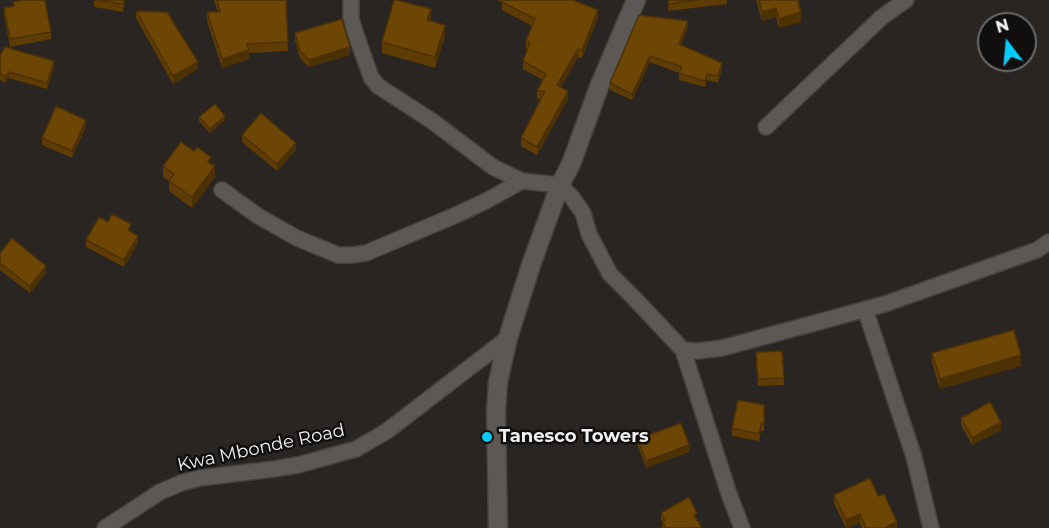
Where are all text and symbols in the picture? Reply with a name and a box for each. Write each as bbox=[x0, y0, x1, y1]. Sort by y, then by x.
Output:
north arrow bbox=[977, 12, 1037, 72]
text: N bbox=[994, 15, 1011, 37]
street label: Kwa Mbonde Road bbox=[175, 420, 347, 476]
place label: Tanesco Towers bbox=[499, 426, 648, 448]
marker: Tanesco Towers bbox=[480, 430, 494, 444]

